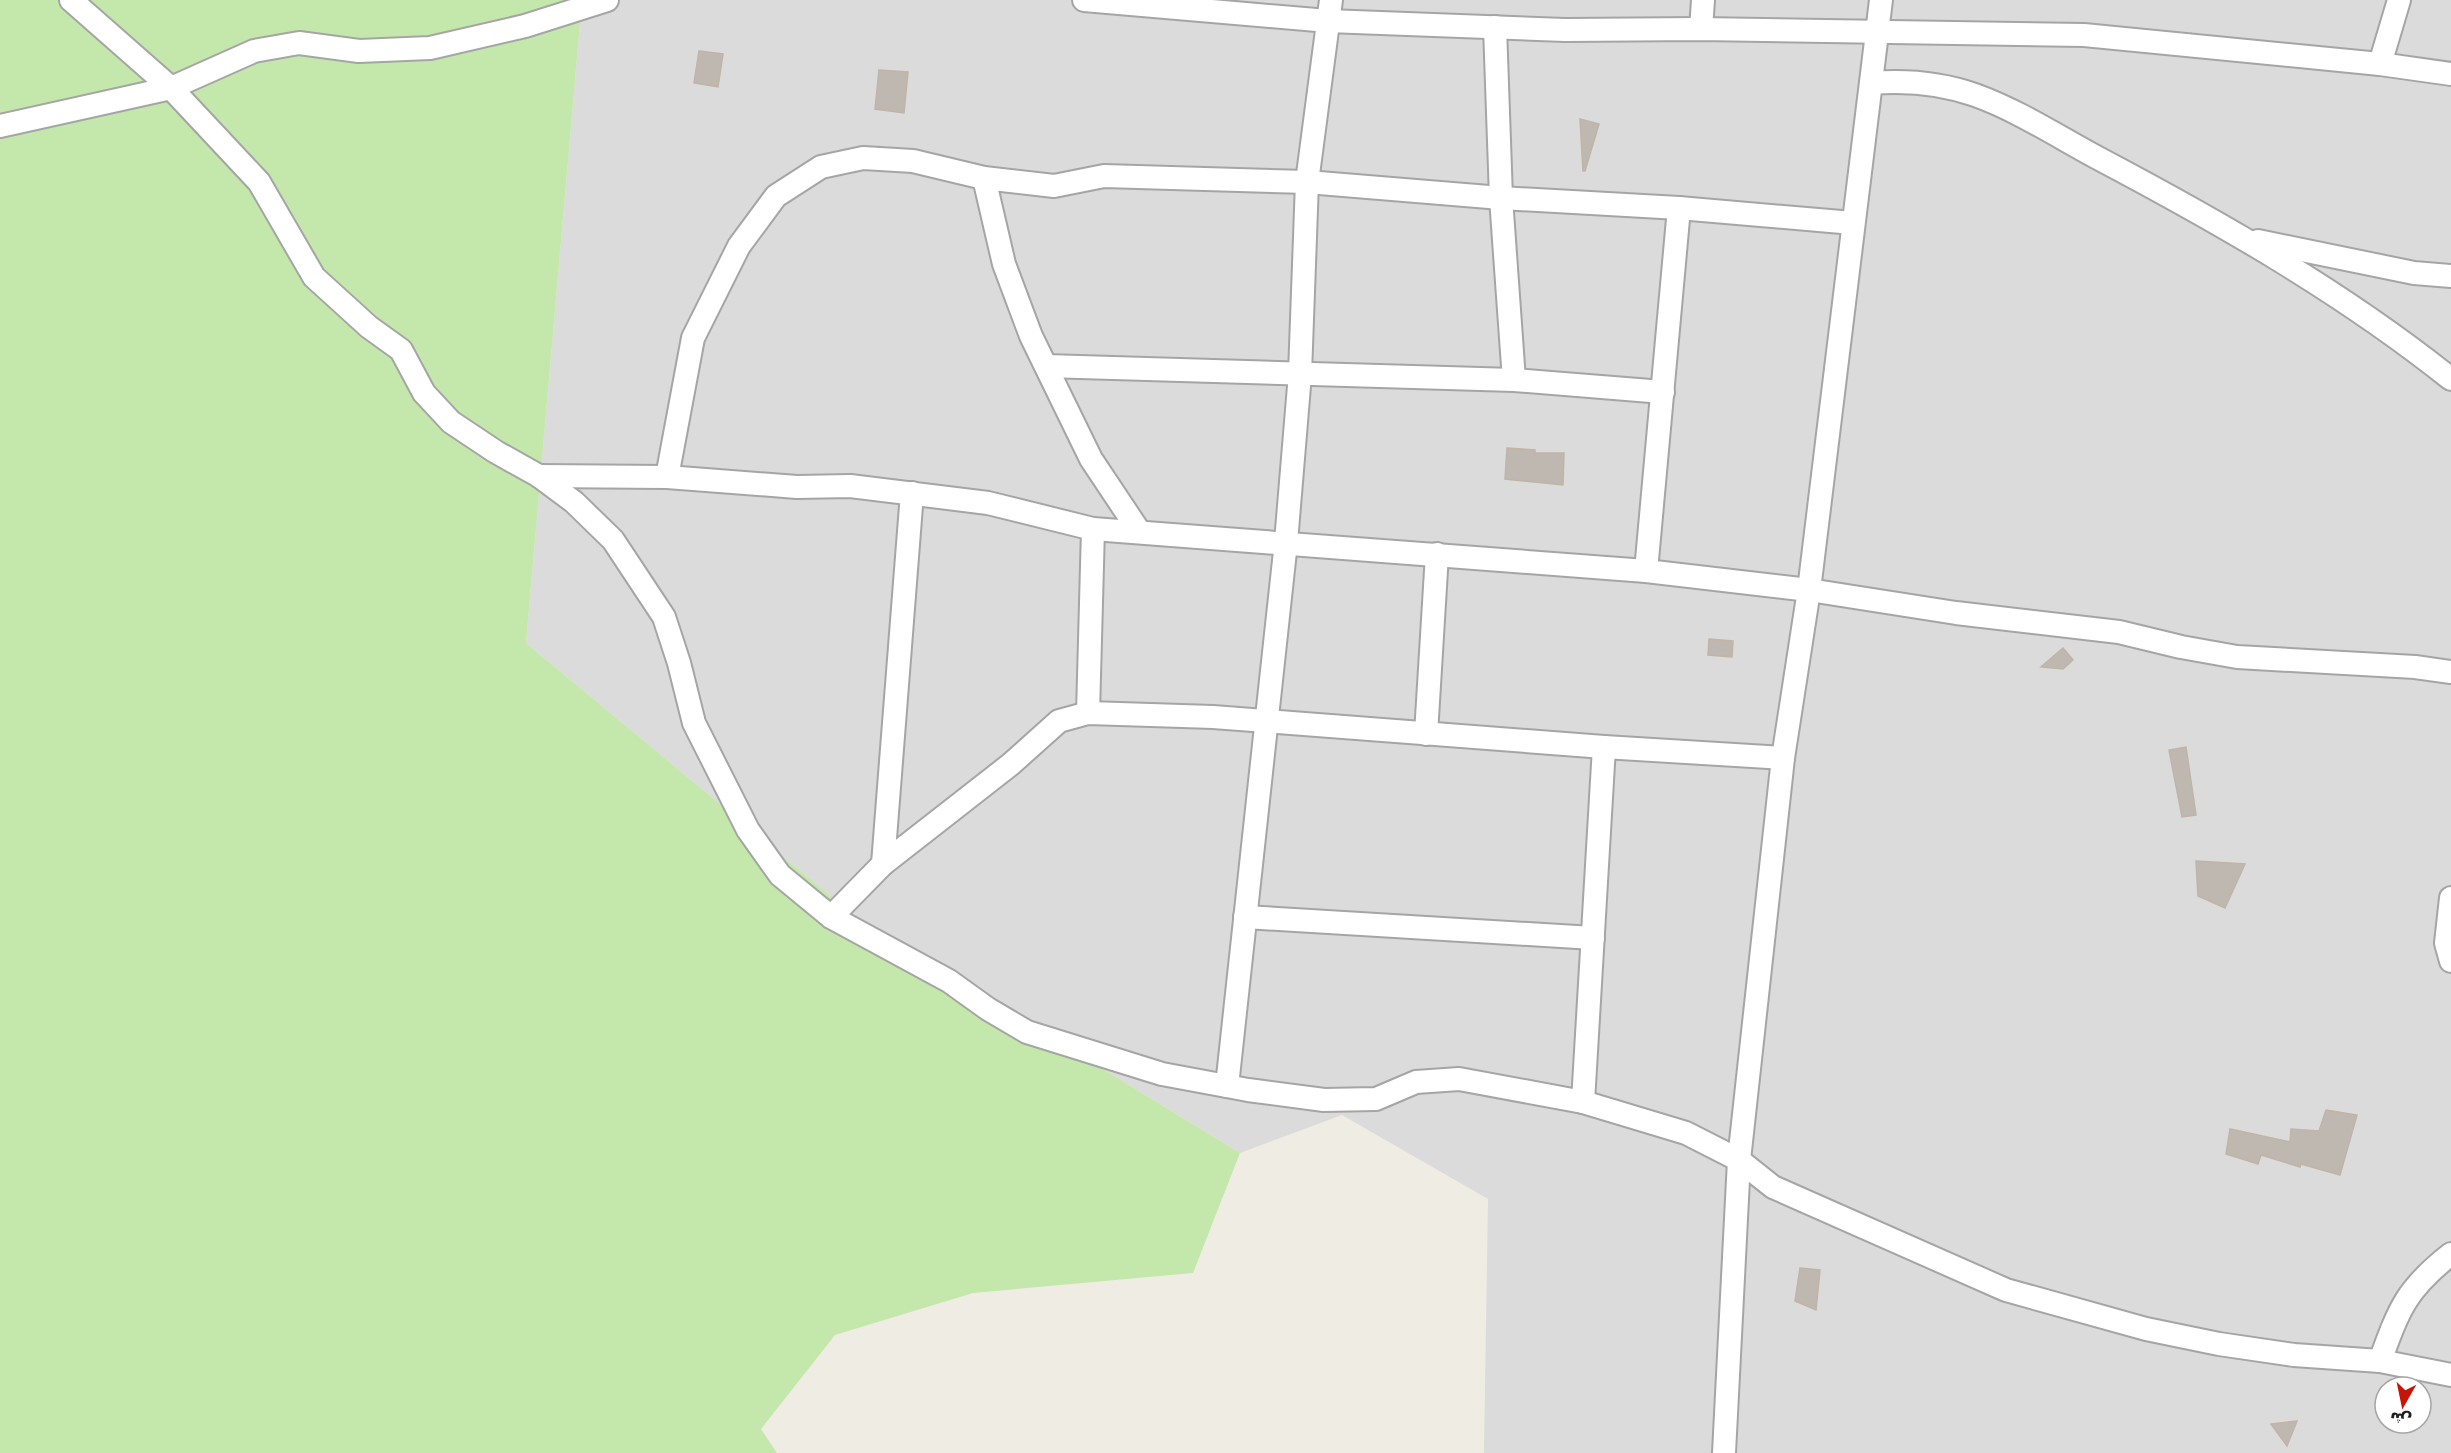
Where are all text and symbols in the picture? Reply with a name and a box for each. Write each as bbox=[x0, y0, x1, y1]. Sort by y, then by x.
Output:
north arrow bbox=[2373, 1375, 2433, 1435]
text: ش bbox=[2388, 1408, 2413, 1430]

